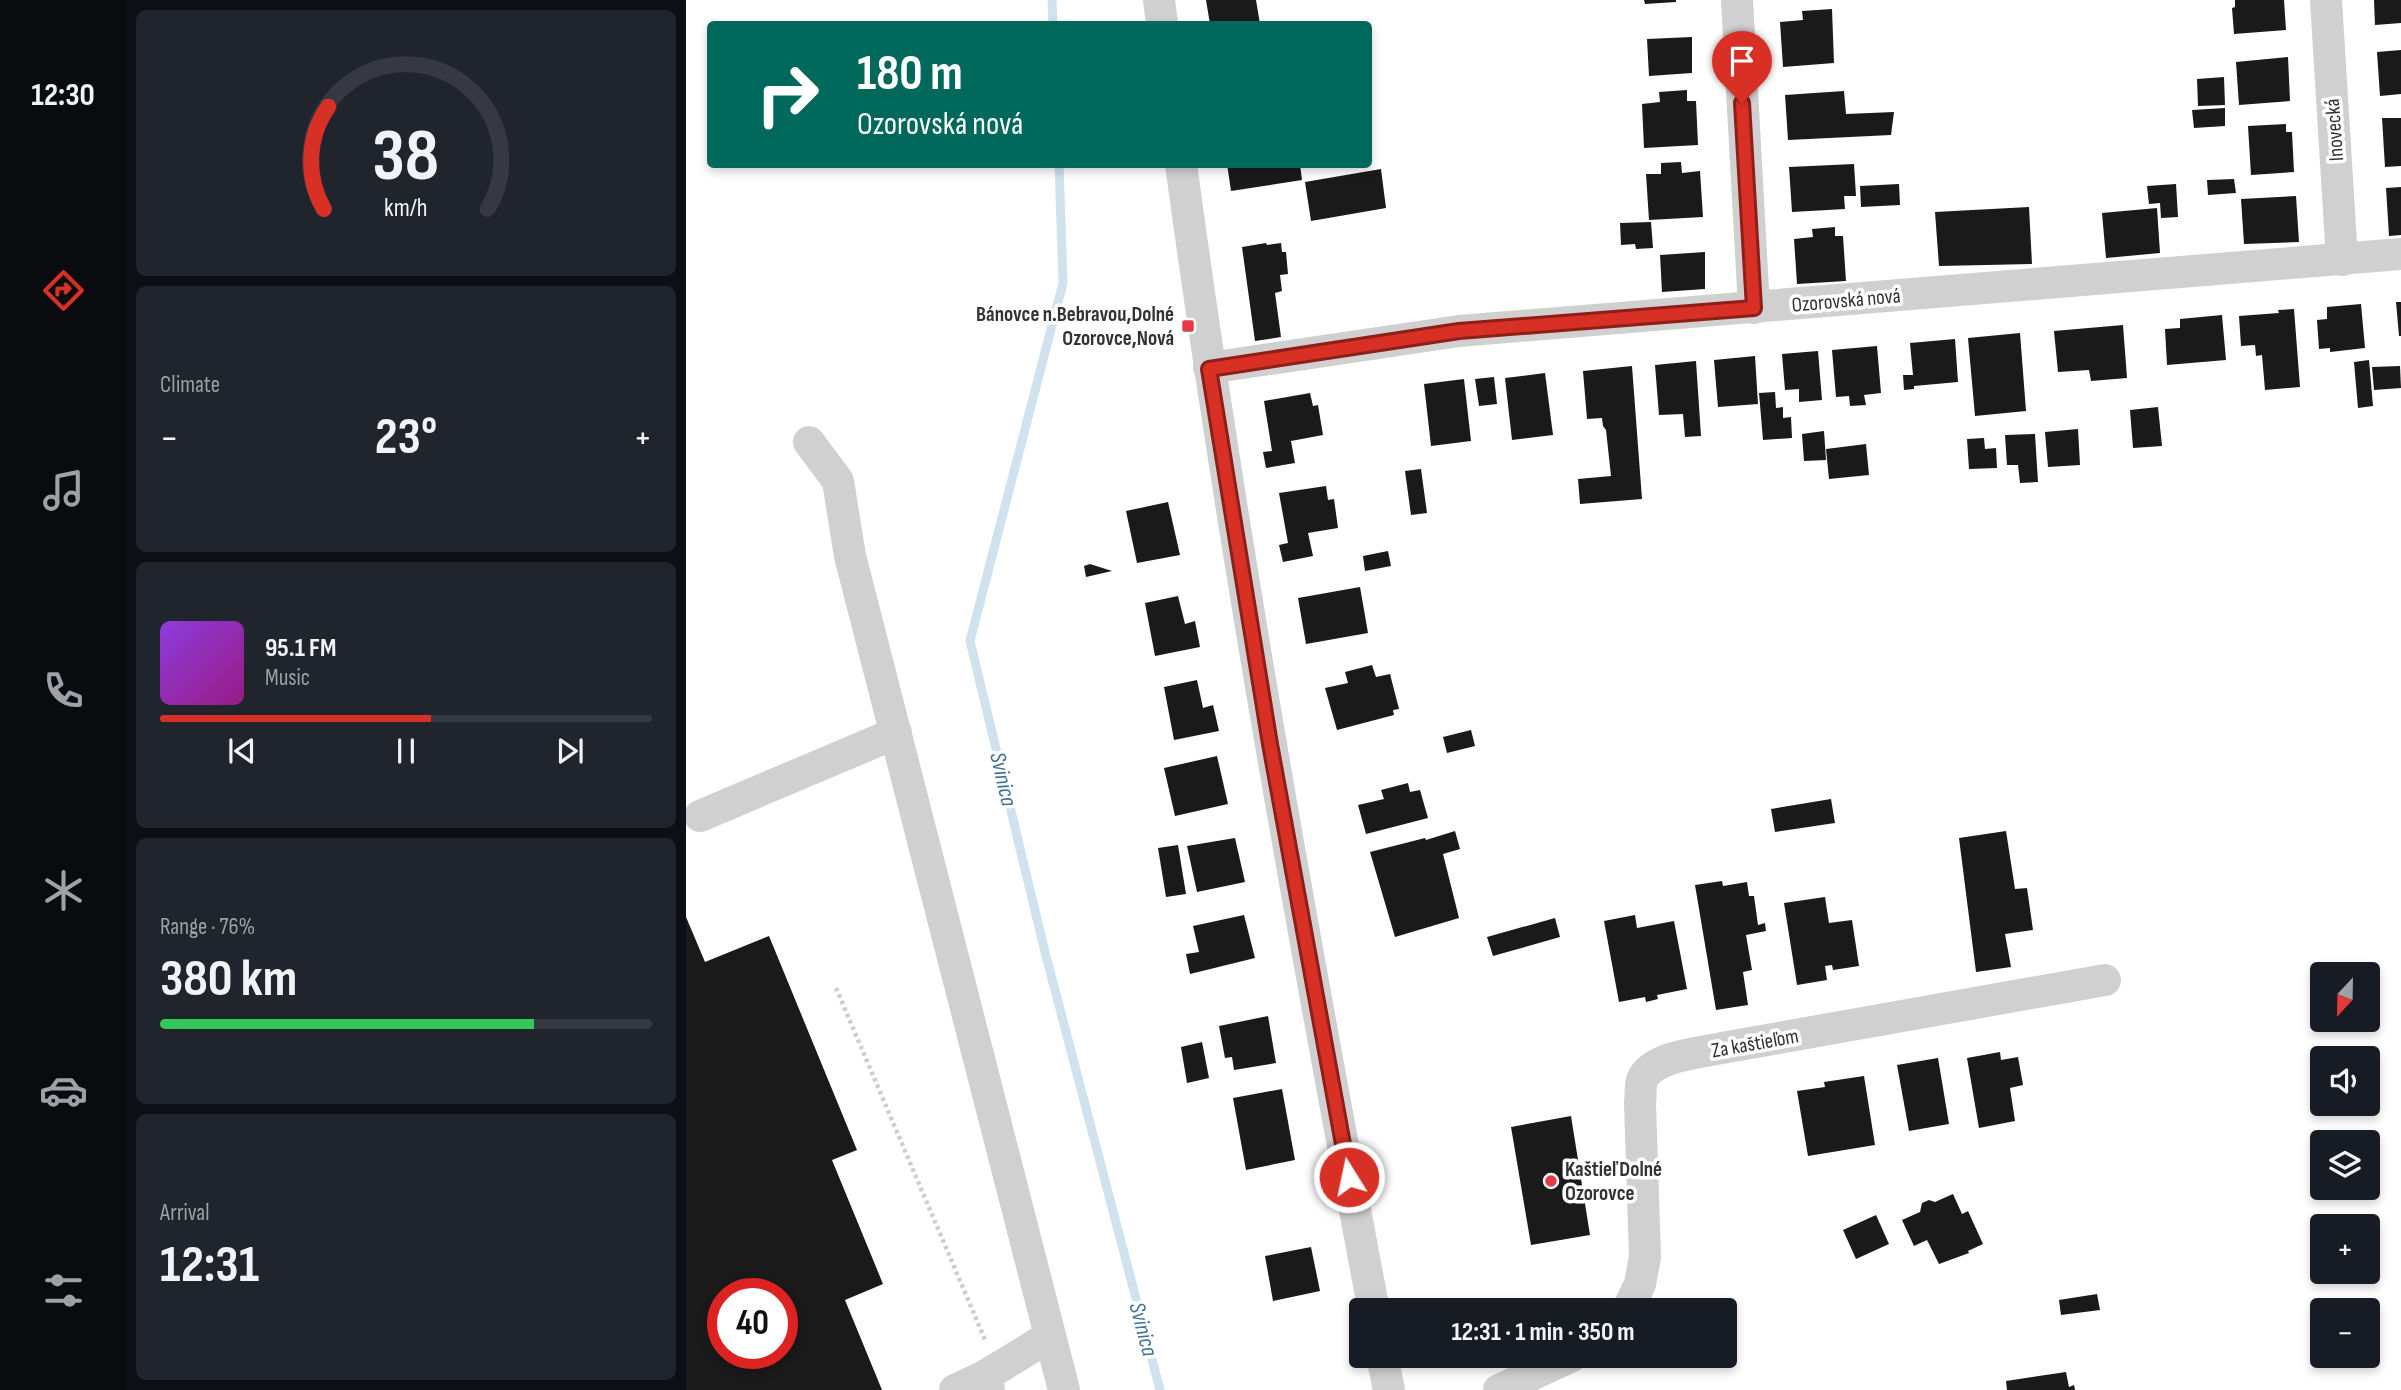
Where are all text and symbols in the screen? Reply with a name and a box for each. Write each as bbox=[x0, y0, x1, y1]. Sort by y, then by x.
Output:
pin bbox=[1712, 31, 1772, 103]
icon: arrive bbox=[1723, 42, 1761, 80]
text: 180 m bbox=[857, 45, 963, 104]
icon: right bbox=[742, 49, 833, 140]
text: 12:30 bbox=[31, 76, 95, 115]
street label: Inovecká bbox=[2320, 98, 2349, 162]
text: Ozorovská nová bbox=[857, 105, 1023, 144]
text: 38 bbox=[373, 113, 439, 201]
text: km/h bbox=[384, 193, 428, 224]
icon: directions bbox=[39, 266, 88, 315]
street label: Ozorovská nová bbox=[1791, 283, 1901, 318]
place label: Bánovce n.Bebravou,Dolné Ozorovce,Nová bbox=[976, 302, 1174, 351]
marker: Bánovce n.Bebravou,Dolné Ozorovce,Nová bbox=[1180, 318, 1196, 334]
text: Climate bbox=[160, 371, 220, 399]
text: 23° bbox=[375, 406, 437, 469]
text: − bbox=[160, 416, 179, 461]
text: + bbox=[633, 416, 652, 461]
icon: music bbox=[39, 466, 88, 515]
text: 95.1 FM bbox=[265, 633, 336, 664]
text: Music bbox=[265, 664, 310, 692]
icon: phone bbox=[39, 666, 88, 715]
icon: previous bbox=[223, 732, 261, 770]
icon: pause bbox=[387, 732, 425, 770]
icon: next bbox=[551, 732, 589, 770]
water label: Svinica bbox=[983, 749, 1023, 810]
icon: climate bbox=[39, 866, 88, 915]
text: Range · 76% bbox=[160, 913, 255, 941]
text: 380 km bbox=[160, 948, 297, 1011]
north arrow bbox=[2310, 962, 2380, 1032]
map controls bbox=[2310, 962, 2380, 1368]
street label: Za kaštieľom bbox=[1709, 1024, 1801, 1063]
button: sound bbox=[2310, 1046, 2380, 1116]
icon: car bbox=[39, 1066, 88, 1115]
button: layers bbox=[2310, 1130, 2380, 1200]
position arrow bbox=[1312, 1140, 1386, 1214]
place label: Kaštieľ Dolné Ozorovce bbox=[1565, 1157, 1662, 1206]
marker: Kaštieľ Dolné Ozorovce bbox=[1543, 1173, 1559, 1189]
text: Arrival bbox=[160, 1199, 209, 1227]
button: + bbox=[2310, 1214, 2380, 1284]
text: 12:31 bbox=[160, 1234, 259, 1297]
icon: filters bbox=[39, 1266, 88, 1315]
speed limit sign: 40 bbox=[707, 1278, 798, 1369]
button: − bbox=[2310, 1298, 2380, 1368]
water label: Svinica bbox=[1122, 1299, 1164, 1360]
text: 12:31 · 1 min · 350 m bbox=[1451, 1317, 1635, 1348]

